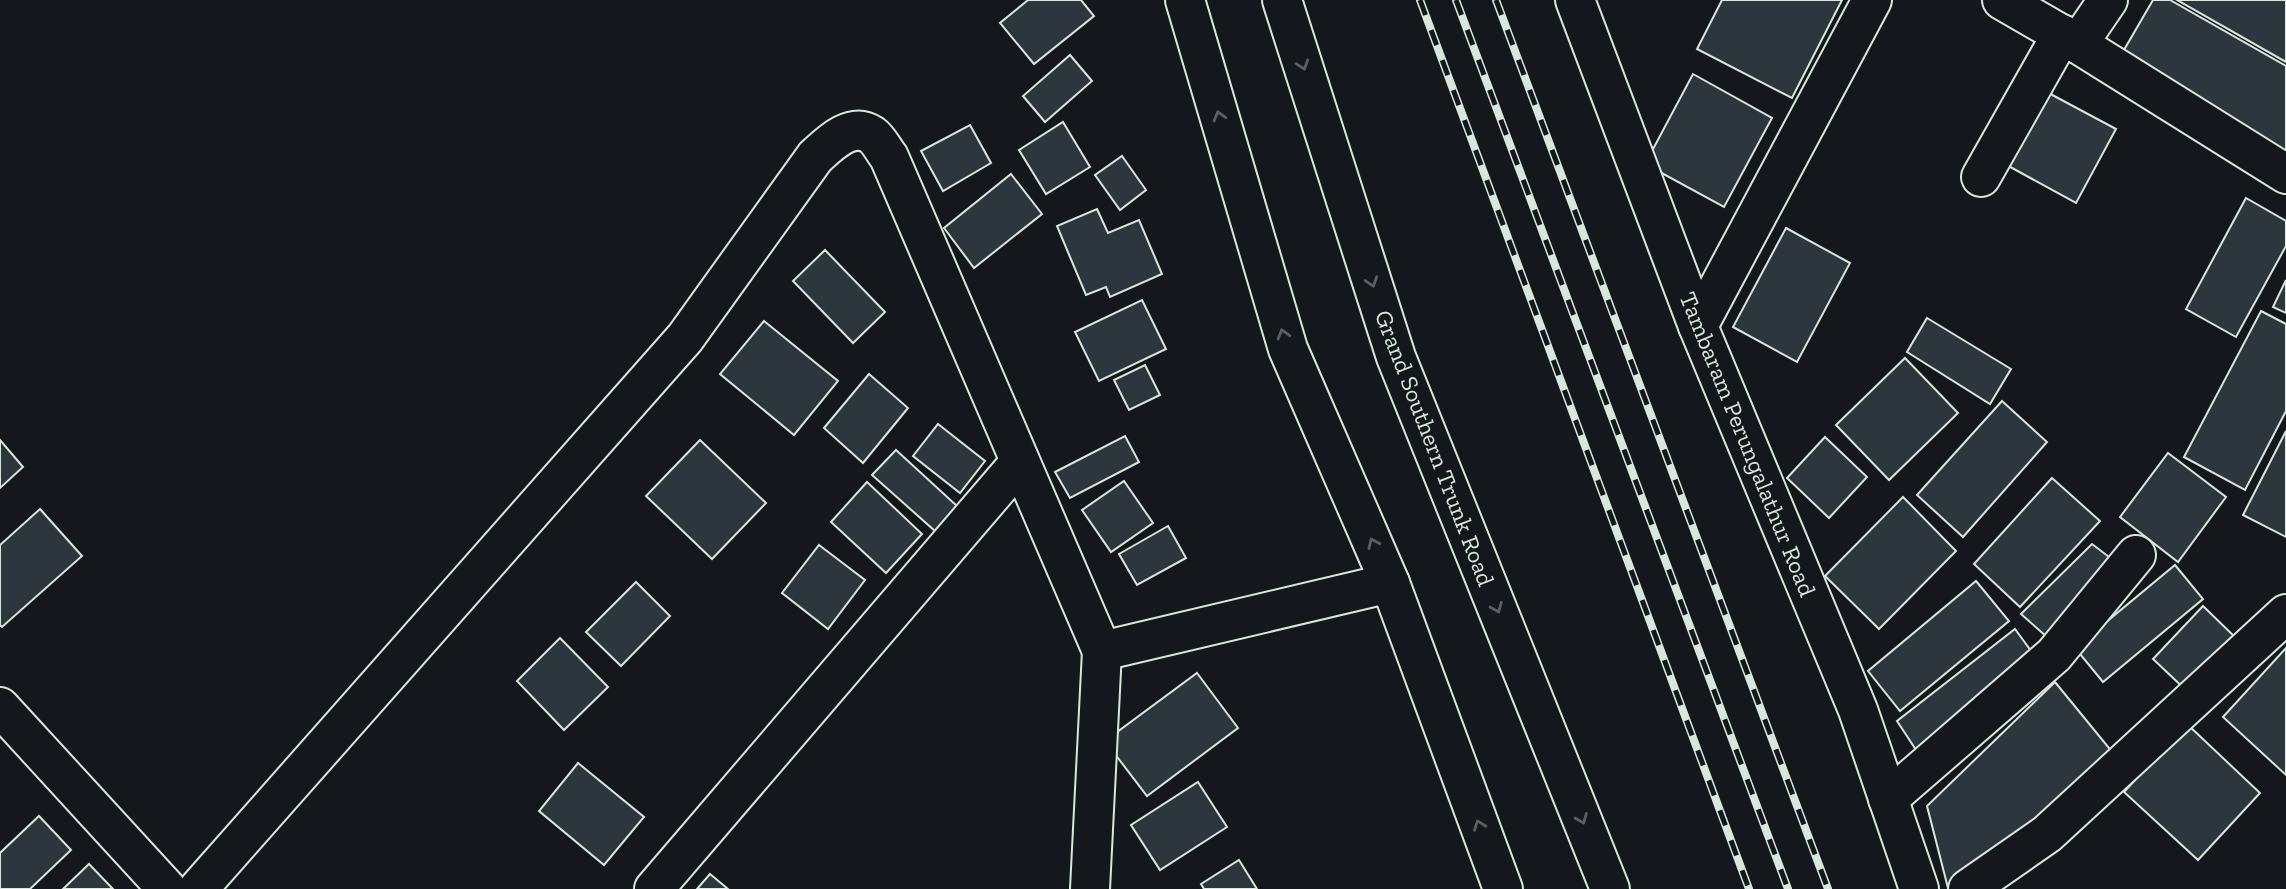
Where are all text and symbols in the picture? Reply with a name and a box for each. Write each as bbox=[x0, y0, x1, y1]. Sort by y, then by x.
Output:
one-way arrow bbox=[1295, 58, 1309, 71]
one-way arrow bbox=[1213, 110, 1227, 122]
one-way arrow bbox=[1364, 275, 1378, 287]
street label: Tambaram Perungalathur Road bbox=[1674, 288, 1822, 600]
street label: Grand Southern Trunk Road bbox=[1369, 306, 1501, 590]
one-way arrow bbox=[1277, 329, 1292, 341]
one-way arrow bbox=[1367, 538, 1381, 551]
one-way arrow bbox=[1489, 602, 1503, 614]
one-way arrow bbox=[1574, 813, 1588, 825]
one-way arrow bbox=[1473, 819, 1487, 831]

